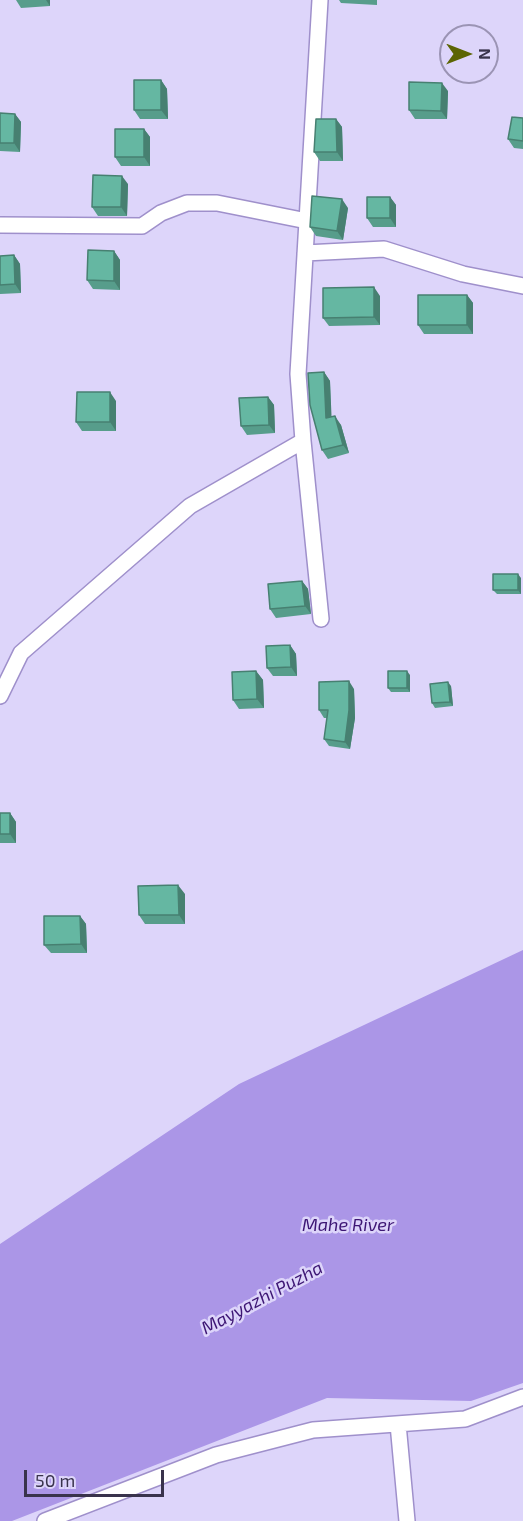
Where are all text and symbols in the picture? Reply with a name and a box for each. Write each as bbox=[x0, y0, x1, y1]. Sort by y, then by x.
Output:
north arrow bbox=[439, 24, 499, 84]
text: N bbox=[476, 48, 495, 60]
water label: Mahe River bbox=[302, 1214, 394, 1236]
water label: Mayyazhi Puzha bbox=[198, 1257, 326, 1339]
scale bar bbox=[27, 1458, 166, 1496]
text: 50 m bbox=[35, 1469, 75, 1491]

